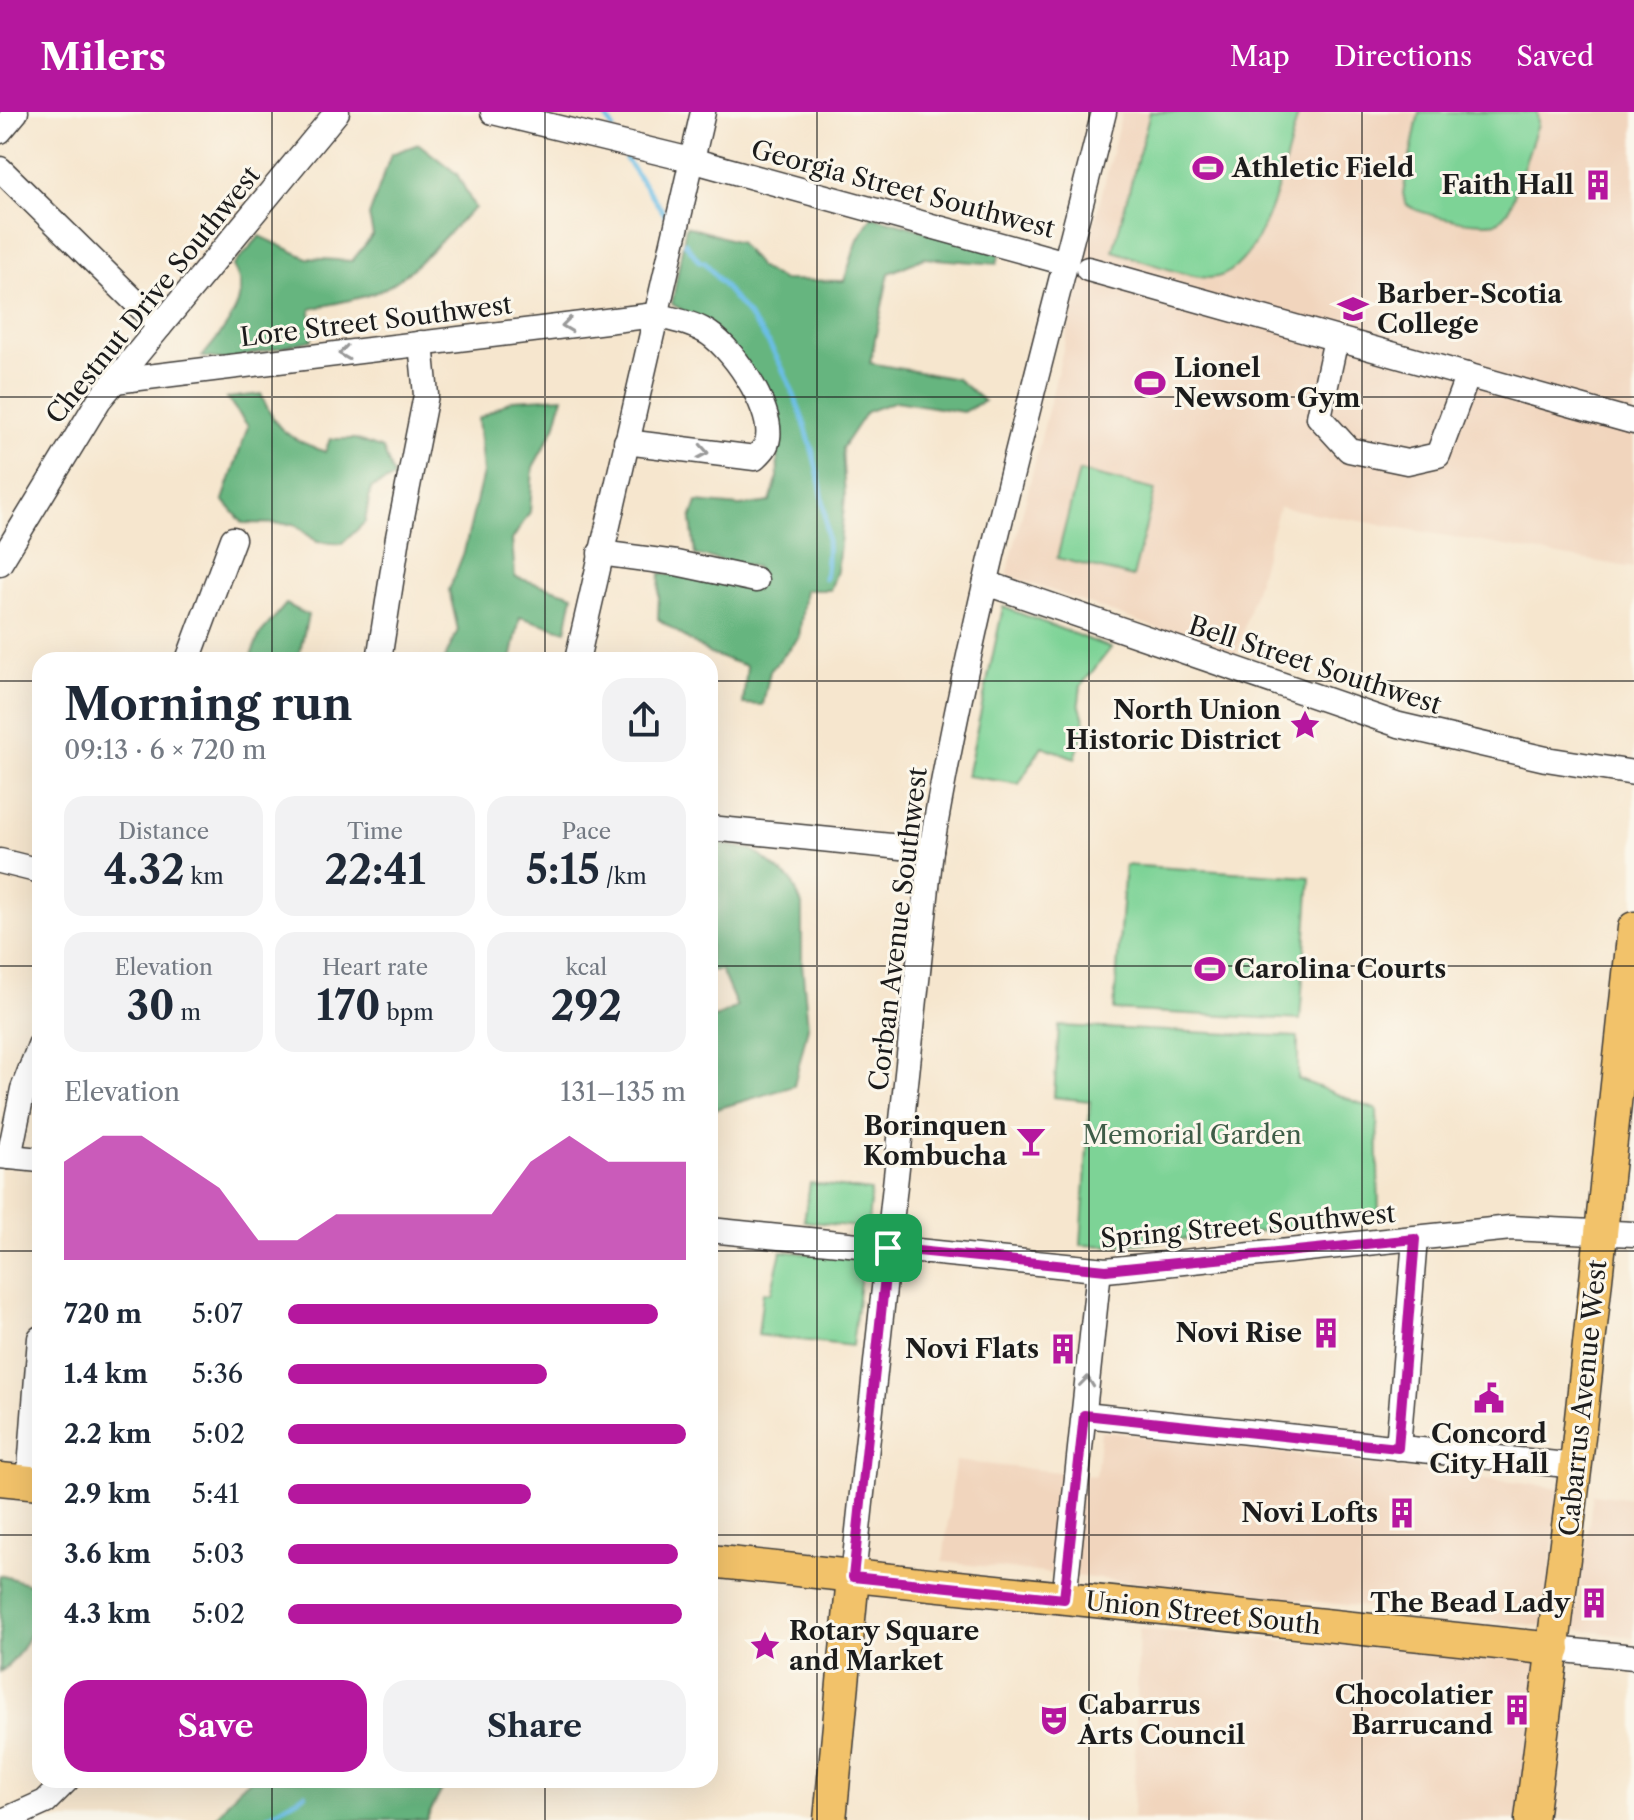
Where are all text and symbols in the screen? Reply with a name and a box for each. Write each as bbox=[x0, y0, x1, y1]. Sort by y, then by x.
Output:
text: Milers bbox=[40, 33, 166, 80]
text: Map bbox=[1230, 39, 1290, 73]
text: Directions bbox=[1334, 39, 1472, 73]
text: Saved bbox=[1516, 39, 1594, 73]
street label: Georgia Street Southwest bbox=[748, 133, 1059, 245]
sports icon: Athletic Field bbox=[1191, 151, 1225, 185]
place label: Athletic Field bbox=[1231, 152, 1414, 184]
street label: Chestnut Drive Southwest bbox=[39, 159, 267, 430]
building icon: Faith Hall bbox=[1581, 168, 1615, 202]
place label: Faith Hall bbox=[1441, 169, 1574, 201]
place label: Barber-Scotia College bbox=[1377, 278, 1563, 340]
street label: Lore Street Southwest bbox=[238, 288, 515, 354]
school or university icon: Barber-Scotia College bbox=[1336, 292, 1370, 326]
one-way arrow bbox=[560, 317, 573, 334]
one-way arrow bbox=[337, 344, 351, 361]
place label: Lionel Newsom Gym bbox=[1174, 352, 1361, 414]
sports icon: Lionel Newsom Gym bbox=[1133, 366, 1167, 400]
one-way arrow bbox=[696, 443, 710, 460]
street label: Bell Street Southwest bbox=[1185, 609, 1446, 721]
text: Morning run bbox=[64, 677, 353, 731]
button: share bbox=[602, 678, 686, 762]
place label: North Union Historic District bbox=[1065, 694, 1282, 756]
place icon: North Union Historic District bbox=[1288, 708, 1322, 742]
text: 09:13 · 6 × 720 m bbox=[64, 734, 267, 766]
street label: Corban Avenue Southwest bbox=[862, 765, 934, 1093]
text: Distance bbox=[118, 818, 209, 845]
text: Time bbox=[347, 818, 403, 845]
text: Pace bbox=[561, 818, 611, 845]
text: 4.32 bbox=[104, 845, 185, 894]
text: 22:41 bbox=[325, 845, 425, 894]
text: 5:15 bbox=[526, 845, 600, 894]
text: km bbox=[185, 863, 224, 890]
text: /km bbox=[600, 863, 647, 890]
sports icon: Carolina Courts bbox=[1193, 952, 1227, 986]
place label: Carolina Courts bbox=[1234, 953, 1446, 985]
text: Elevation bbox=[115, 954, 213, 981]
text: Heart rate bbox=[322, 954, 428, 981]
text: kcal bbox=[566, 954, 607, 981]
text: 30 bbox=[126, 981, 175, 1030]
text: 170 bbox=[316, 981, 381, 1030]
text: 292 bbox=[551, 981, 622, 1030]
text: m bbox=[175, 999, 201, 1026]
text: bpm bbox=[381, 999, 434, 1026]
text: Elevation bbox=[64, 1076, 180, 1108]
text: 131–135 m bbox=[560, 1076, 686, 1108]
place label: Borinquen Kombucha bbox=[863, 1110, 1008, 1172]
park label: Memorial Garden bbox=[1082, 1119, 1302, 1151]
bar icon: Borinquen Kombucha bbox=[1014, 1124, 1048, 1158]
street label: Spring Street Southwest bbox=[1099, 1197, 1398, 1255]
pin bbox=[854, 1214, 922, 1282]
icon: arrive bbox=[866, 1226, 910, 1270]
street label: Cabarrus Avenue West bbox=[1553, 1257, 1614, 1538]
text: 720 m bbox=[64, 1298, 142, 1330]
text: 5:07 bbox=[192, 1298, 243, 1330]
building icon: Novi Rise bbox=[1309, 1316, 1343, 1350]
place label: Novi Rise bbox=[1175, 1317, 1302, 1349]
building icon: Novi Flats bbox=[1046, 1332, 1080, 1366]
place label: Novi Flats bbox=[905, 1333, 1039, 1365]
text: 1.4 km bbox=[64, 1358, 148, 1390]
text: 5:36 bbox=[192, 1358, 243, 1390]
one-way arrow bbox=[1079, 1375, 1096, 1388]
public building icon: Concord City Hall bbox=[1472, 1381, 1506, 1415]
text: 2.2 km bbox=[64, 1418, 151, 1450]
text: 5:02 bbox=[192, 1418, 245, 1450]
place label: Concord City Hall bbox=[1429, 1418, 1549, 1480]
text: 2.9 km bbox=[64, 1478, 151, 1510]
text: 5:41 bbox=[192, 1478, 239, 1510]
building icon: Novi Lofts bbox=[1385, 1496, 1419, 1530]
place label: Novi Lofts bbox=[1241, 1497, 1378, 1529]
text: 3.6 km bbox=[64, 1538, 151, 1570]
text: 5:03 bbox=[192, 1538, 244, 1570]
street label: Union Street South bbox=[1084, 1585, 1322, 1641]
building icon: The Bead Lady bbox=[1577, 1586, 1611, 1620]
place label: The Bead Lady bbox=[1370, 1587, 1571, 1619]
text: 4.3 km bbox=[64, 1598, 151, 1630]
text: 5:02 bbox=[192, 1598, 245, 1630]
place label: Rotary Square and Market bbox=[789, 1615, 979, 1677]
place icon: Rotary Square and Market bbox=[748, 1629, 782, 1663]
place label: Chocolatier Barrucand bbox=[1335, 1679, 1493, 1741]
button: Save bbox=[64, 1680, 367, 1772]
button: Share bbox=[383, 1680, 686, 1772]
place label: Cabarrus Arts Council bbox=[1077, 1689, 1245, 1751]
building icon: Chocolatier Barrucand bbox=[1500, 1693, 1534, 1727]
theatre icon: Cabarrus Arts Council bbox=[1037, 1703, 1071, 1737]

